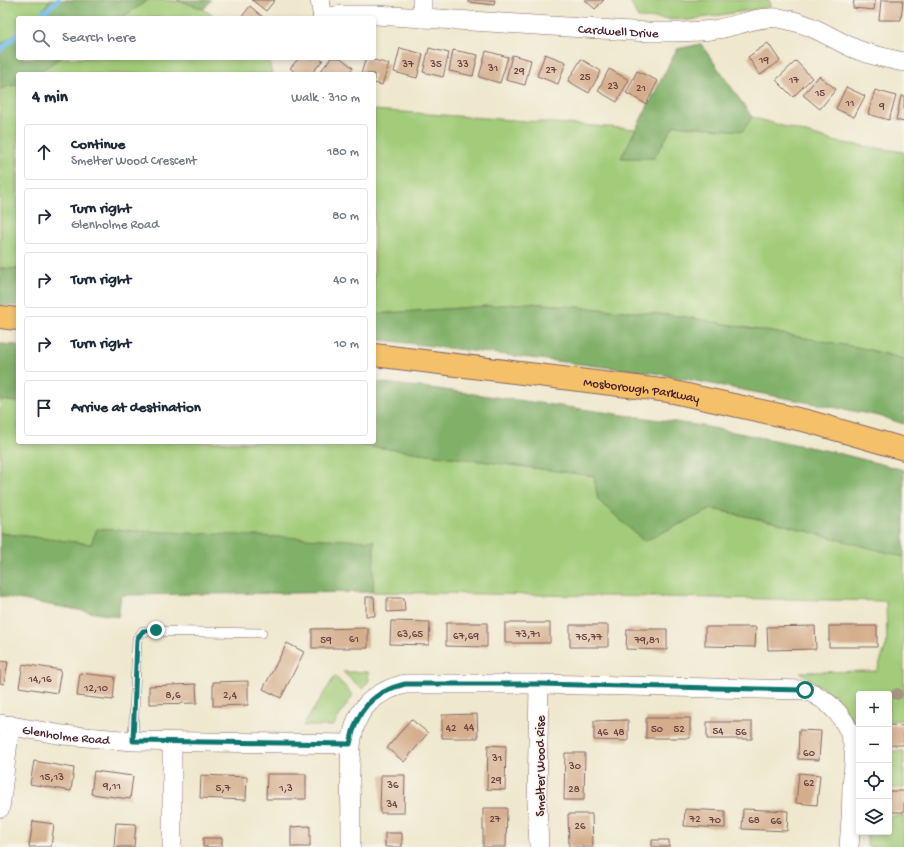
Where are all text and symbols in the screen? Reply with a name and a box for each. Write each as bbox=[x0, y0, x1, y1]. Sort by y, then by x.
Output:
search box bbox=[16, 16, 376, 60]
street label: Cardwell Drive bbox=[578, 23, 659, 42]
icon: search bbox=[30, 27, 52, 49]
text: Search here bbox=[62, 29, 136, 47]
house number: 19 bbox=[758, 55, 769, 67]
house number: 37 bbox=[401, 59, 414, 71]
house number: 35 bbox=[429, 59, 442, 71]
house number: 33 bbox=[456, 59, 469, 71]
house number: 31 bbox=[487, 63, 498, 75]
house number: 27 bbox=[545, 65, 557, 77]
house number: 29 bbox=[514, 66, 525, 78]
house number: 25 bbox=[579, 72, 591, 84]
house number: 17 bbox=[788, 75, 799, 87]
house number: 23 bbox=[607, 81, 619, 93]
house number: 21 bbox=[636, 83, 646, 95]
text: 4 min bbox=[32, 88, 68, 108]
house number: 15 bbox=[814, 88, 825, 100]
text: Walk · 310 m bbox=[291, 91, 360, 106]
house number: 11 bbox=[845, 98, 854, 110]
house number: 9 bbox=[878, 101, 885, 113]
text: Continue bbox=[71, 136, 125, 154]
icon: ahead bbox=[33, 141, 55, 163]
text: 180 m bbox=[327, 145, 359, 160]
text: Smelter Wood Crescent bbox=[71, 154, 197, 169]
text: Turn right bbox=[71, 200, 131, 218]
icon: right bbox=[33, 205, 55, 227]
text: 80 m bbox=[332, 209, 359, 224]
text: Glenholme Road bbox=[71, 218, 159, 233]
icon: right bbox=[33, 269, 55, 291]
text: Turn right bbox=[71, 271, 131, 289]
text: 40 m bbox=[333, 273, 359, 288]
icon: right bbox=[33, 333, 55, 355]
text: Turn right bbox=[71, 335, 131, 353]
text: 10 m bbox=[334, 337, 359, 352]
street label: Mosborough Parkway bbox=[582, 376, 702, 408]
icon: arrive bbox=[33, 397, 55, 419]
text: Arrive at destination bbox=[71, 399, 201, 417]
route end bbox=[147, 621, 165, 639]
house number: 63,65 bbox=[397, 629, 423, 641]
house number: 73,71 bbox=[514, 629, 541, 641]
house number: 67,69 bbox=[453, 631, 479, 643]
house number: 75,77 bbox=[575, 632, 602, 644]
house number: 61 bbox=[349, 634, 359, 646]
house number: 59 bbox=[320, 635, 332, 647]
house number: 79,81 bbox=[633, 635, 660, 647]
house number: 14,16 bbox=[27, 674, 52, 686]
route start bbox=[796, 681, 814, 699]
house number: 12,10 bbox=[83, 683, 108, 695]
house number: 8,6 bbox=[165, 690, 181, 702]
house number: 2,4 bbox=[223, 690, 238, 702]
map controls bbox=[856, 691, 892, 835]
button: + bbox=[856, 691, 892, 727]
street label: Smelter Wood Rise bbox=[534, 715, 549, 816]
house number: 44 bbox=[464, 722, 475, 734]
street label: Glenholme Road bbox=[21, 723, 112, 749]
house number: 42 bbox=[446, 723, 457, 735]
house number: 50 bbox=[651, 724, 663, 736]
house number: 52 bbox=[673, 724, 685, 736]
house number: 54 bbox=[713, 726, 724, 738]
house number: 46 bbox=[598, 727, 609, 739]
house number: 48 bbox=[613, 727, 625, 739]
house number: 56 bbox=[735, 727, 747, 739]
button: − bbox=[856, 727, 892, 763]
house number: 60 bbox=[803, 748, 815, 760]
house number: 31 bbox=[491, 753, 502, 765]
house number: 30 bbox=[568, 761, 581, 773]
button: locate bbox=[856, 763, 892, 799]
house number: 15,13 bbox=[39, 772, 64, 784]
house number: 29 bbox=[491, 775, 502, 787]
house number: 62 bbox=[804, 778, 815, 790]
house number: 36 bbox=[386, 780, 399, 792]
house number: 9,11 bbox=[102, 781, 121, 793]
house number: 5,7 bbox=[216, 783, 231, 795]
house number: 1,3 bbox=[278, 783, 293, 795]
house number: 28 bbox=[568, 784, 580, 796]
house number: 34 bbox=[386, 799, 398, 811]
button: layers bbox=[856, 799, 892, 835]
house number: 27 bbox=[489, 814, 501, 826]
house number: 72 bbox=[688, 814, 701, 826]
house number: 70 bbox=[708, 815, 721, 827]
house number: 68 bbox=[748, 815, 760, 827]
house number: 66 bbox=[770, 816, 782, 828]
house number: 26 bbox=[575, 821, 586, 833]

